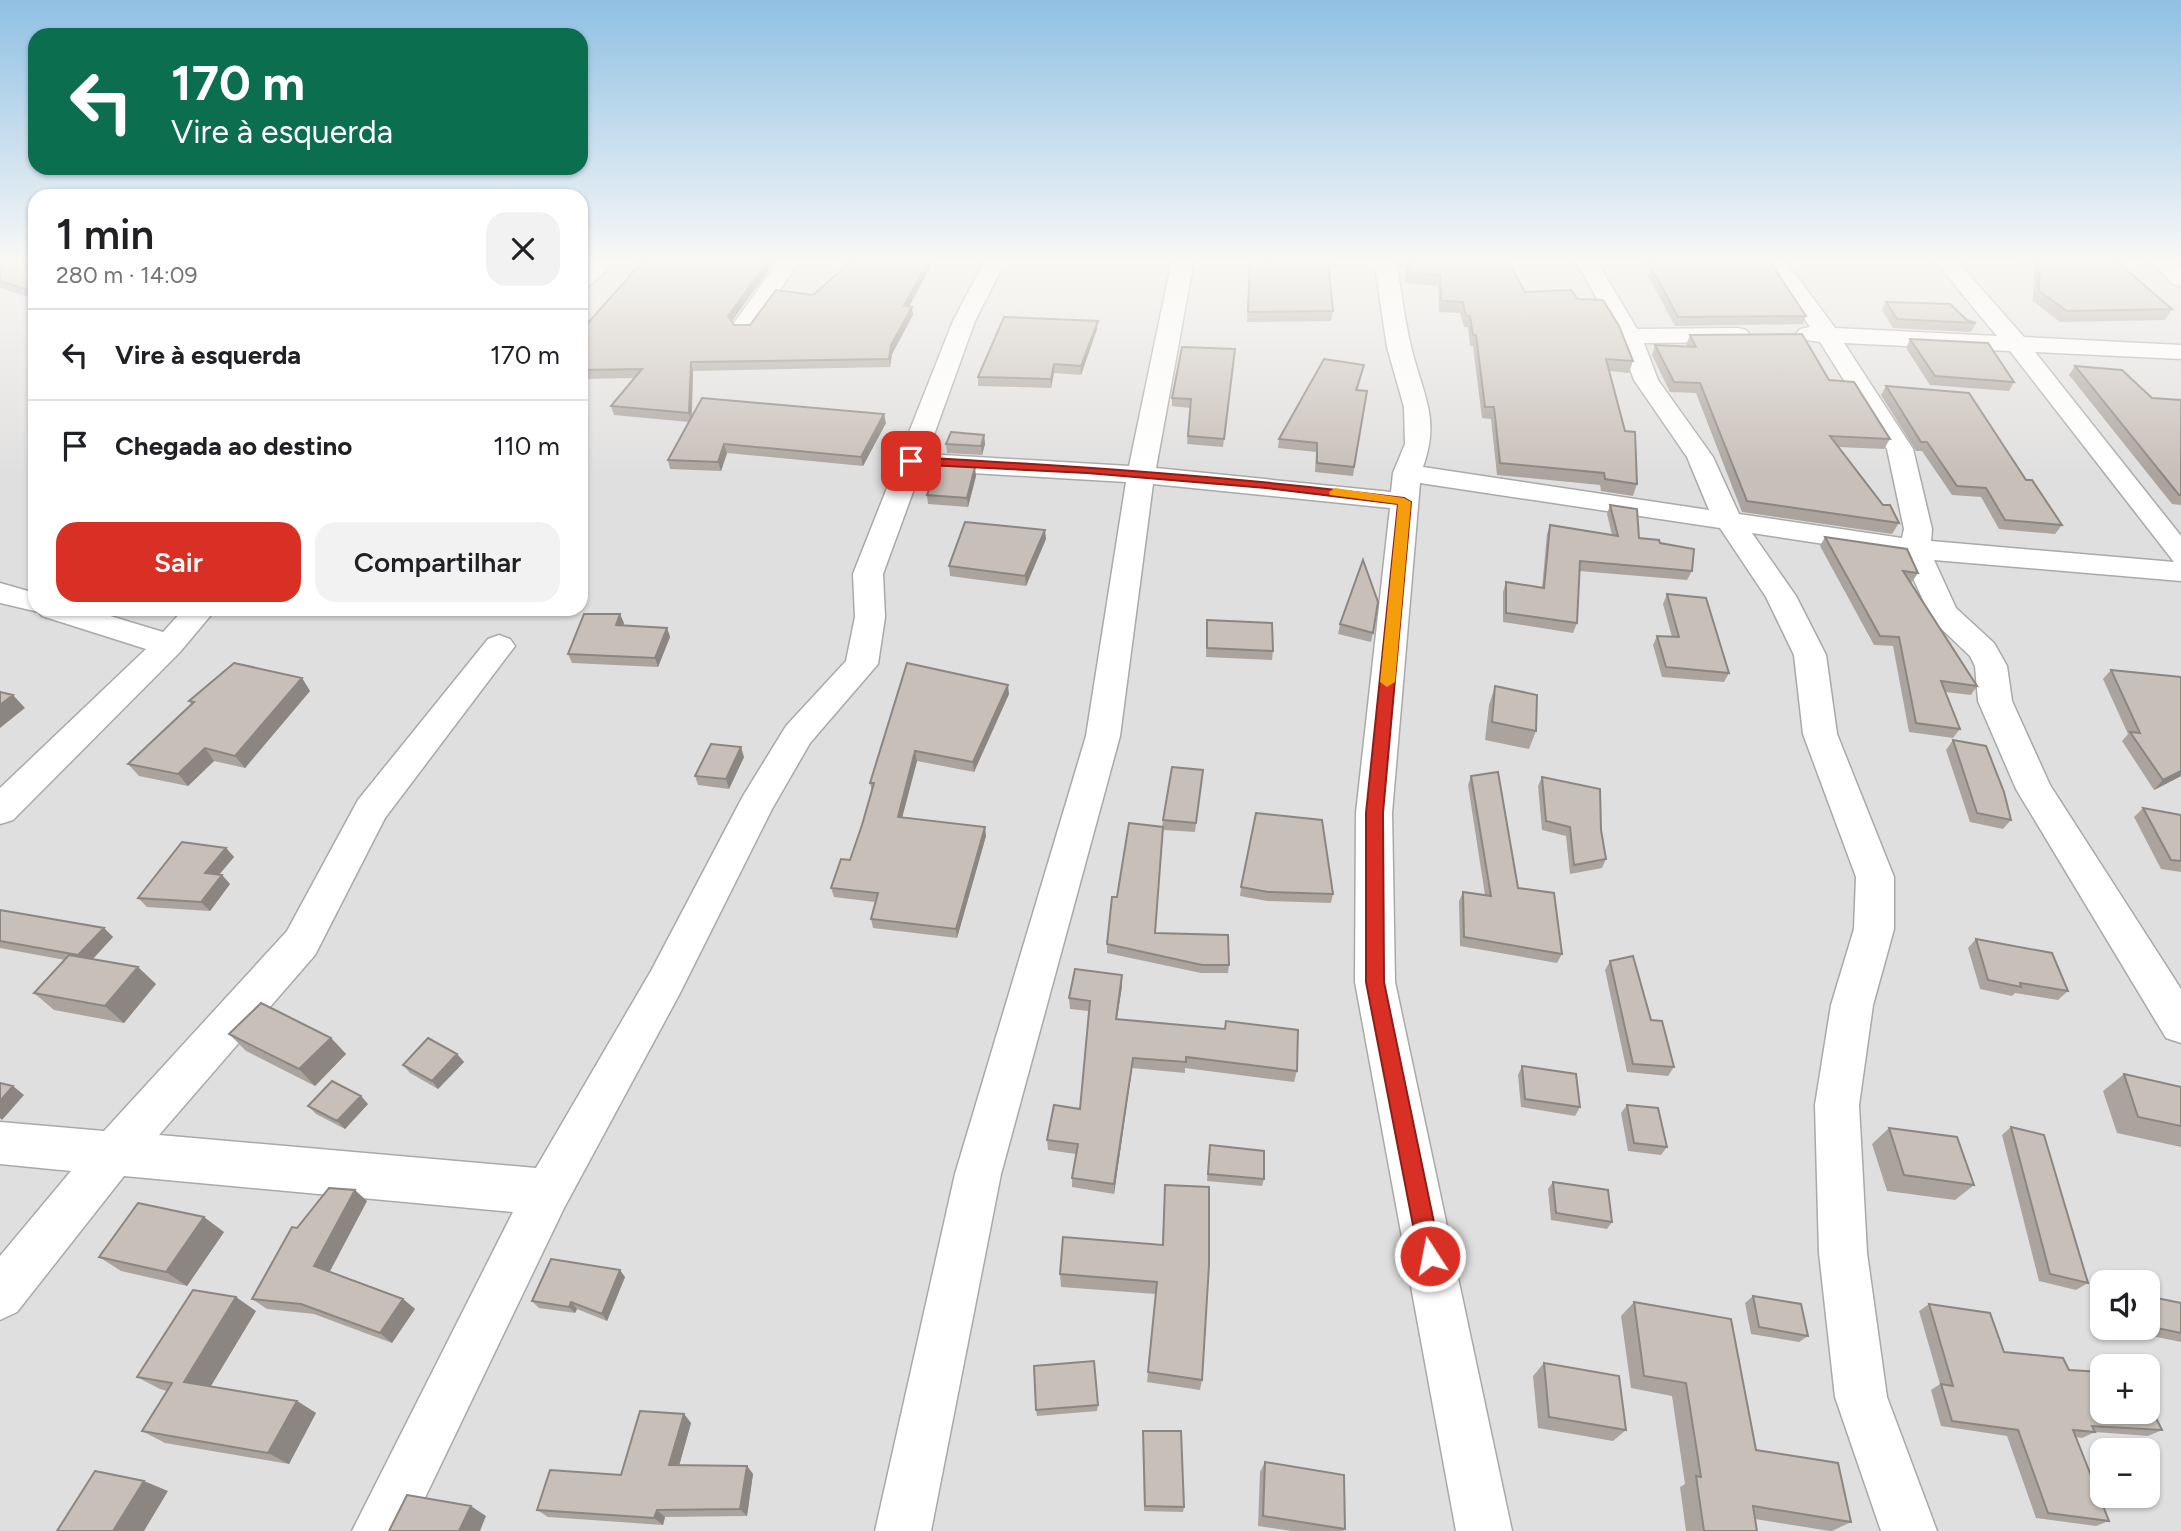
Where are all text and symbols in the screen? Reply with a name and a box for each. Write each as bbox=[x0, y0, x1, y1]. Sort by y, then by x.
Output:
text: 170 m bbox=[171, 53, 305, 112]
icon: left bbox=[56, 56, 147, 147]
text: Vire à esquerda bbox=[171, 113, 393, 151]
text: 1 min bbox=[56, 209, 154, 260]
button: close bbox=[486, 212, 560, 286]
text: 280 m · 14:09 bbox=[56, 261, 198, 289]
icon: left bbox=[56, 336, 94, 374]
text: Vire à esquerda bbox=[115, 339, 301, 371]
text: 170 m bbox=[490, 339, 560, 371]
icon: arrive bbox=[56, 427, 94, 465]
text: Chegada ao destino bbox=[115, 430, 352, 462]
text: 110 m bbox=[493, 430, 560, 462]
pin bbox=[881, 431, 941, 491]
icon: arrive bbox=[892, 442, 930, 480]
button: Sair bbox=[56, 522, 301, 602]
button: Compartilhar bbox=[315, 522, 560, 602]
position arrow bbox=[1393, 1219, 1467, 1293]
map controls bbox=[2090, 1270, 2160, 1508]
button: sound bbox=[2090, 1270, 2160, 1340]
button: + bbox=[2090, 1354, 2160, 1424]
button: − bbox=[2090, 1438, 2160, 1508]

